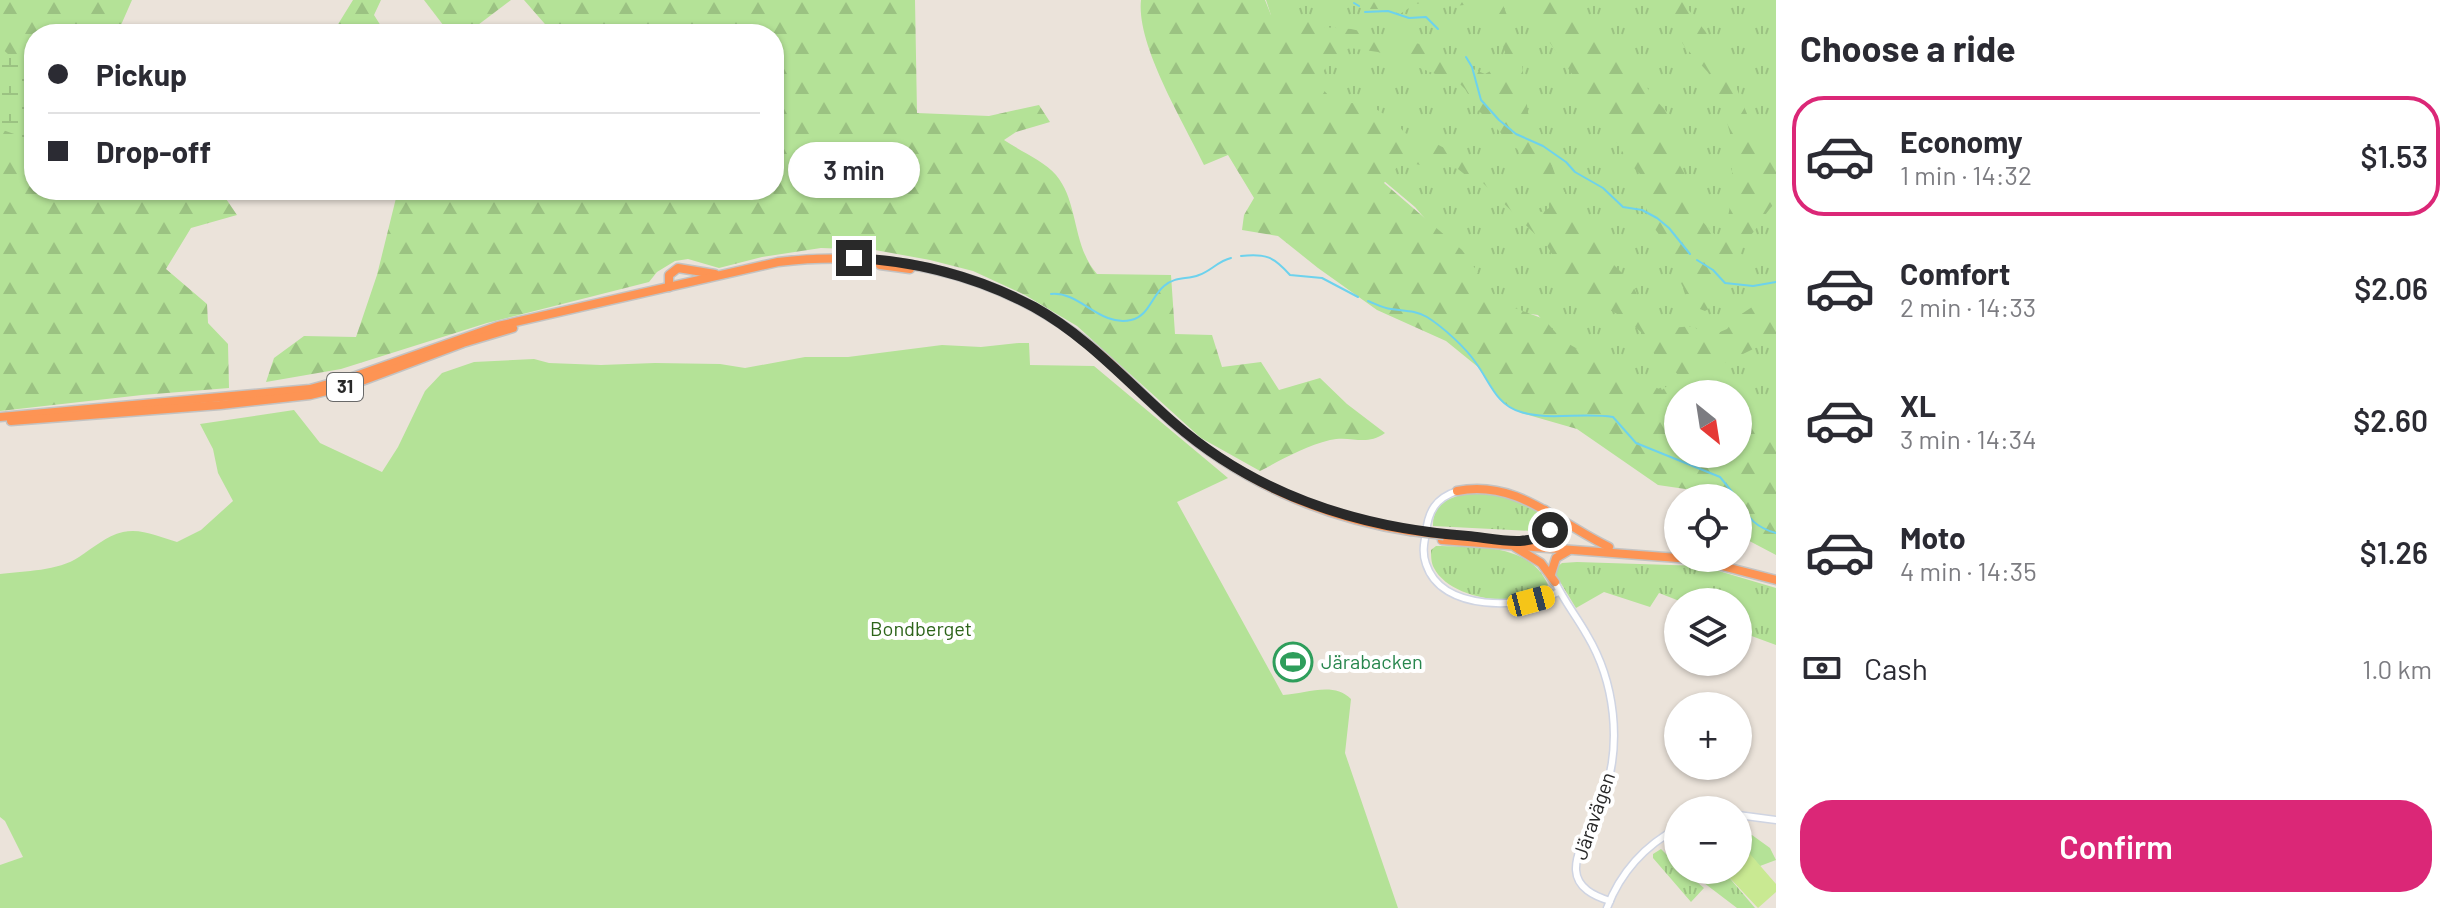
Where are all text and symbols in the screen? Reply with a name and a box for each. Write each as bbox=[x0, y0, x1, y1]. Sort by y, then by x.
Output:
text: Choose a ride bbox=[1800, 26, 2016, 69]
text: Pickup bbox=[96, 56, 187, 92]
icon: car bbox=[1804, 120, 1876, 192]
text: Economy bbox=[1900, 123, 2023, 159]
text: Drop-off bbox=[96, 133, 211, 169]
text: $1.53 bbox=[2360, 138, 2428, 174]
callout: 3 min bbox=[788, 142, 920, 198]
text: 3 min bbox=[823, 154, 885, 185]
text: 1 min · 14:32 bbox=[1900, 159, 2032, 190]
route end bbox=[836, 240, 872, 276]
icon: car bbox=[1804, 252, 1876, 324]
text: Comfort bbox=[1900, 255, 2010, 291]
text: $2.06 bbox=[2354, 270, 2428, 306]
text: 2 min · 14:33 bbox=[1900, 291, 2036, 322]
road number: 31 bbox=[327, 373, 363, 401]
north arrow bbox=[1664, 380, 1752, 468]
map controls bbox=[1664, 380, 1752, 884]
icon: car bbox=[1804, 384, 1876, 456]
text: XL bbox=[1900, 387, 1936, 423]
text: $2.60 bbox=[2353, 402, 2428, 438]
text: 3 min · 14:34 bbox=[1900, 423, 2037, 454]
button: locate bbox=[1664, 484, 1752, 572]
route start bbox=[1532, 512, 1568, 548]
icon: car bbox=[1804, 516, 1876, 588]
text: Moto bbox=[1900, 519, 1966, 555]
text: $1.26 bbox=[2360, 534, 2428, 570]
text: 4 min · 14:35 bbox=[1900, 555, 2037, 586]
car bbox=[1505, 583, 1557, 619]
button: layers bbox=[1664, 588, 1752, 676]
park label: Bondberget bbox=[870, 616, 972, 640]
sports icon: Järabacken bbox=[1272, 641, 1314, 683]
icon: cash bbox=[1800, 646, 1844, 690]
place label: Järabacken bbox=[1321, 649, 1423, 673]
text: Cash bbox=[1864, 650, 1928, 686]
text: 1.0 km bbox=[2362, 653, 2432, 684]
button: + bbox=[1664, 692, 1752, 780]
street label: Järavägen bbox=[1567, 769, 1619, 862]
button: − bbox=[1664, 796, 1752, 884]
button: Confirm bbox=[1800, 800, 2432, 892]

